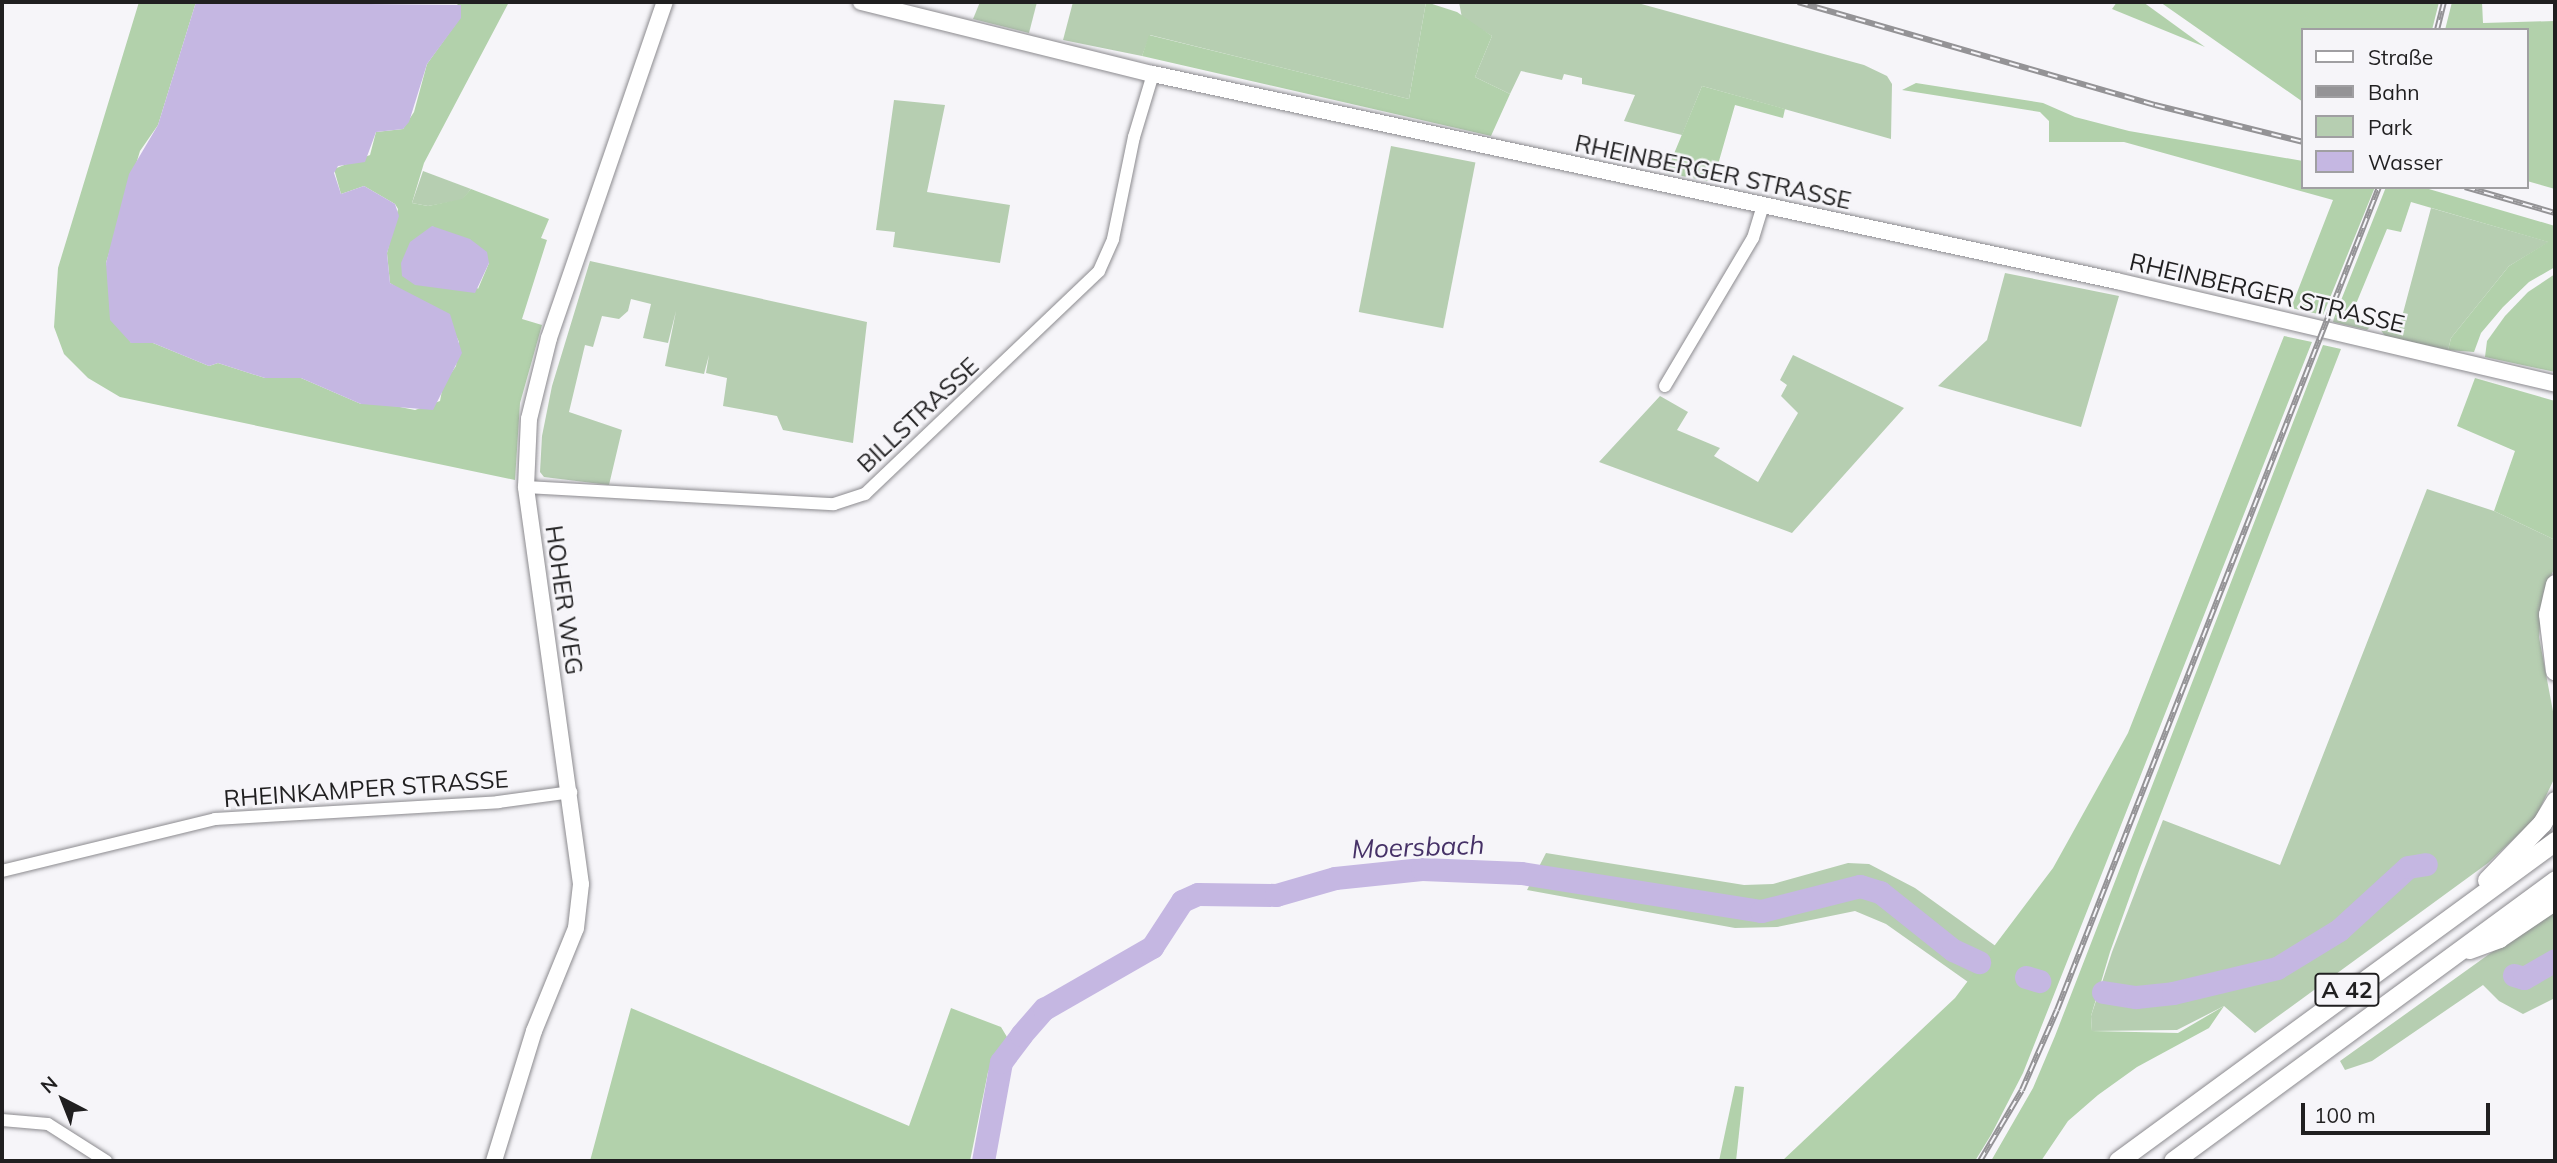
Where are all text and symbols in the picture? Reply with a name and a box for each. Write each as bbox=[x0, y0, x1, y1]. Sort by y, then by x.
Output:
legend bbox=[2302, 28, 2529, 189]
text: Straße bbox=[2368, 44, 2433, 70]
text: Bahn bbox=[2368, 79, 2420, 105]
text: Park bbox=[2368, 114, 2412, 140]
street label: RHEINBERGER STRASSE bbox=[1572, 129, 1854, 215]
text: Wasser bbox=[2368, 149, 2443, 175]
street label: RHEINBERGER STRASSE bbox=[2127, 247, 2407, 339]
street label: BILLSTRASSE bbox=[851, 352, 985, 478]
street label: HOHER WEG bbox=[539, 523, 589, 677]
street label: RHEINKAMPER STRASSE bbox=[223, 765, 509, 813]
water label: Moersbach bbox=[1351, 829, 1485, 865]
road number: A 42 bbox=[2314, 970, 2380, 1009]
north arrow bbox=[28, 1065, 98, 1135]
text: N bbox=[36, 1071, 62, 1098]
scale bar bbox=[2305, 1090, 2494, 1134]
text: 100 m bbox=[2314, 1102, 2376, 1128]

